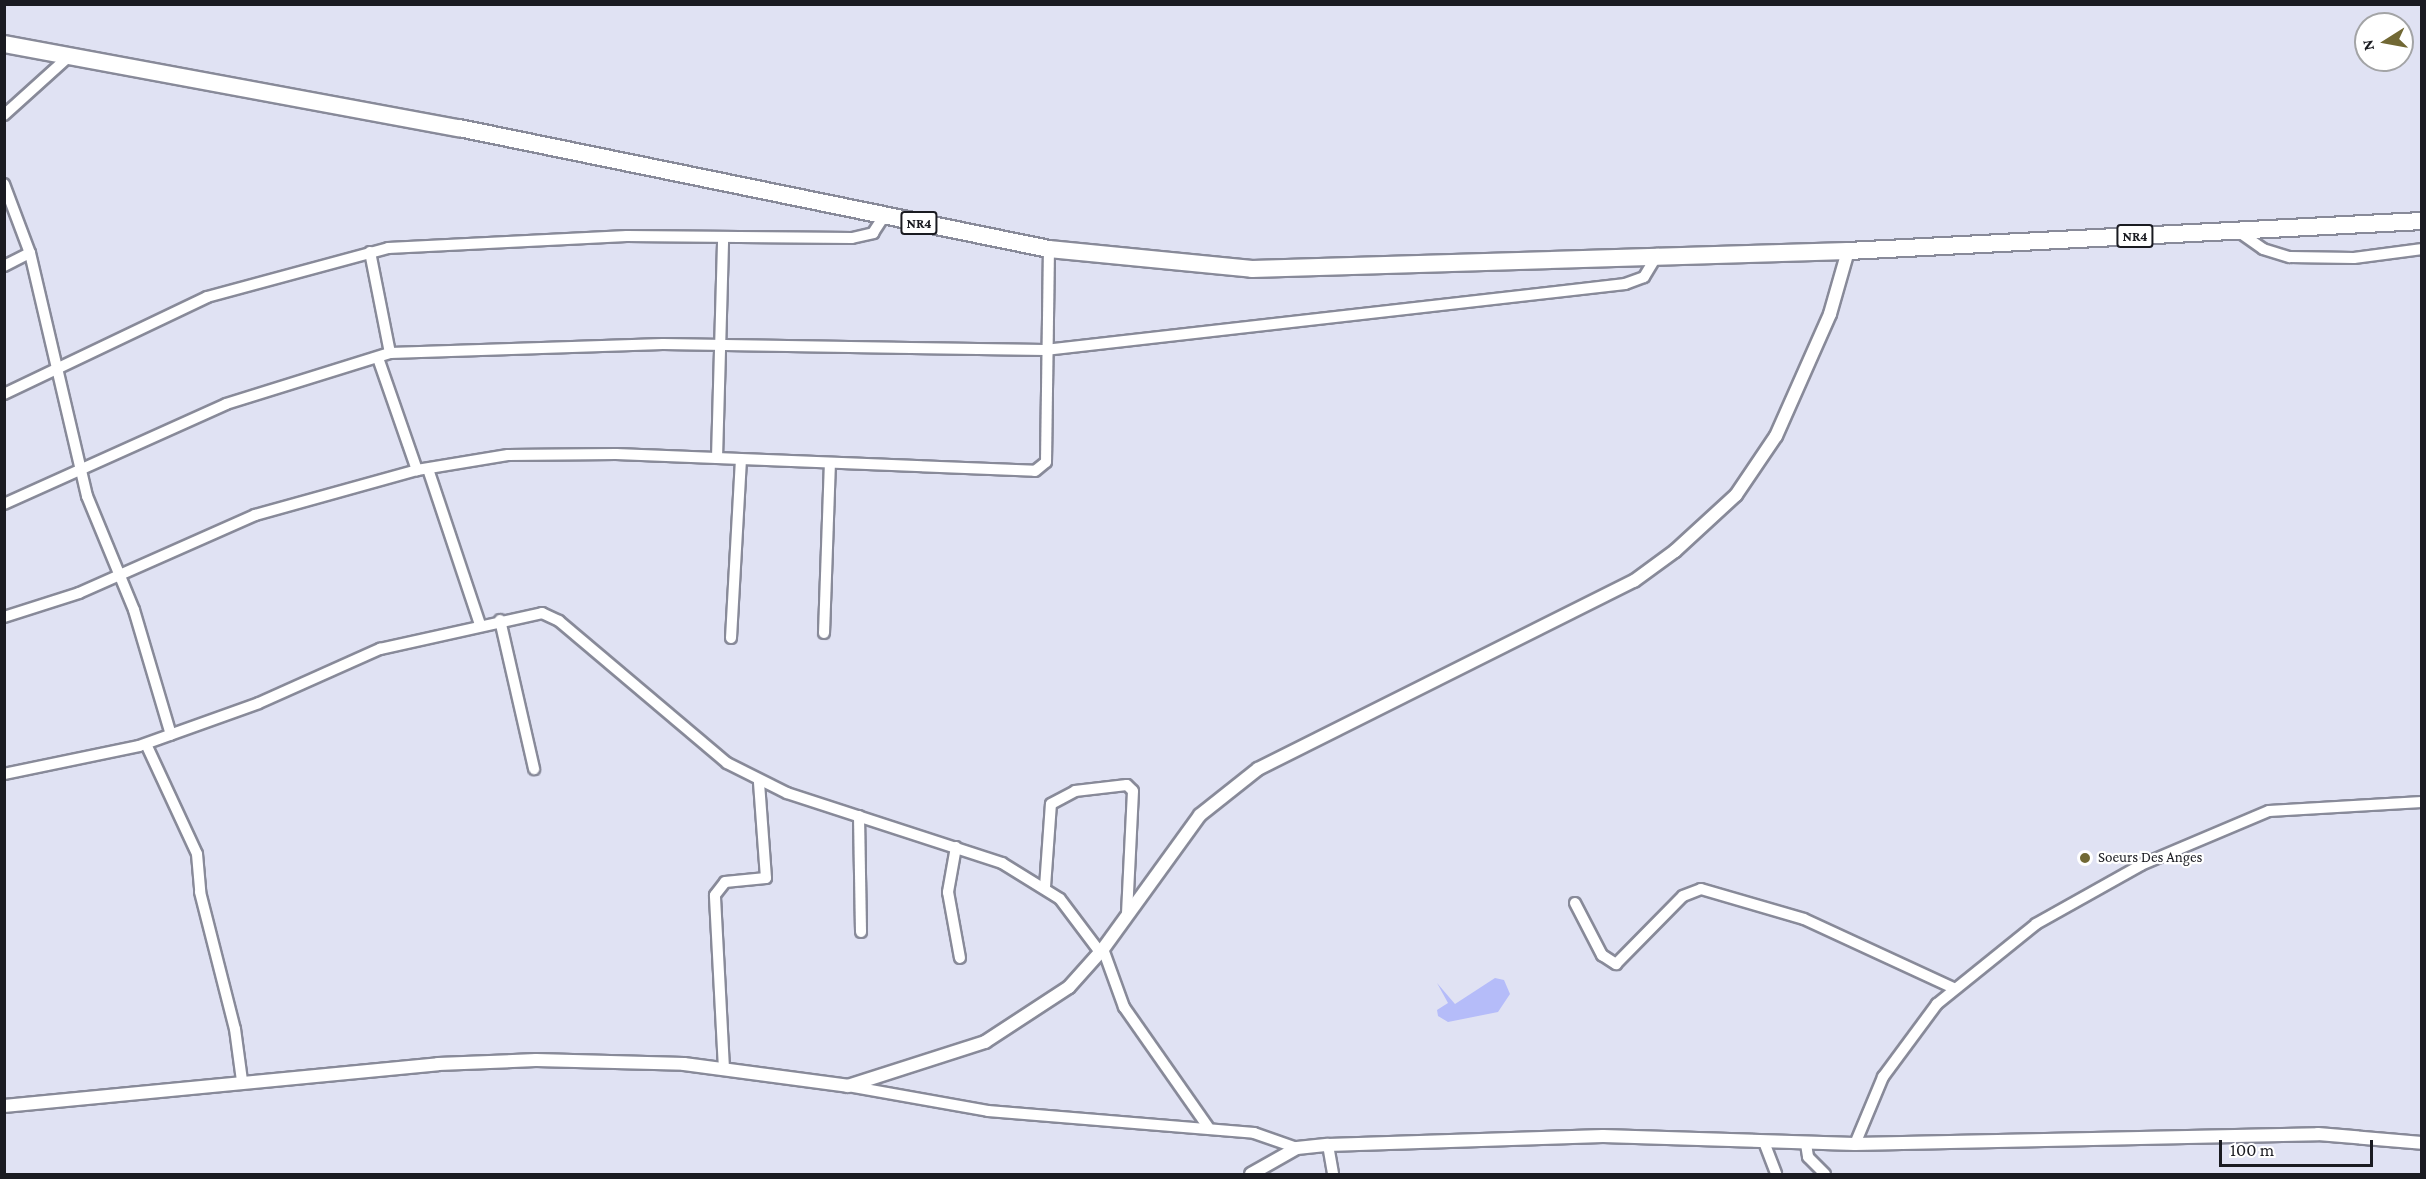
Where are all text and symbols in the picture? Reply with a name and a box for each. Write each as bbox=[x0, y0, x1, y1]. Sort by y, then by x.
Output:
north arrow bbox=[2354, 12, 2414, 72]
text: N bbox=[2358, 38, 2377, 52]
road number: NR4 bbox=[900, 212, 938, 234]
road number: NR4 bbox=[2116, 225, 2154, 247]
marker: Soeurs Des Anges bbox=[2076, 849, 2094, 867]
place label: Soeurs Des Anges bbox=[2098, 849, 2202, 867]
scale bar bbox=[2222, 1128, 2376, 1166]
text: 100 m bbox=[2230, 1140, 2274, 1160]

